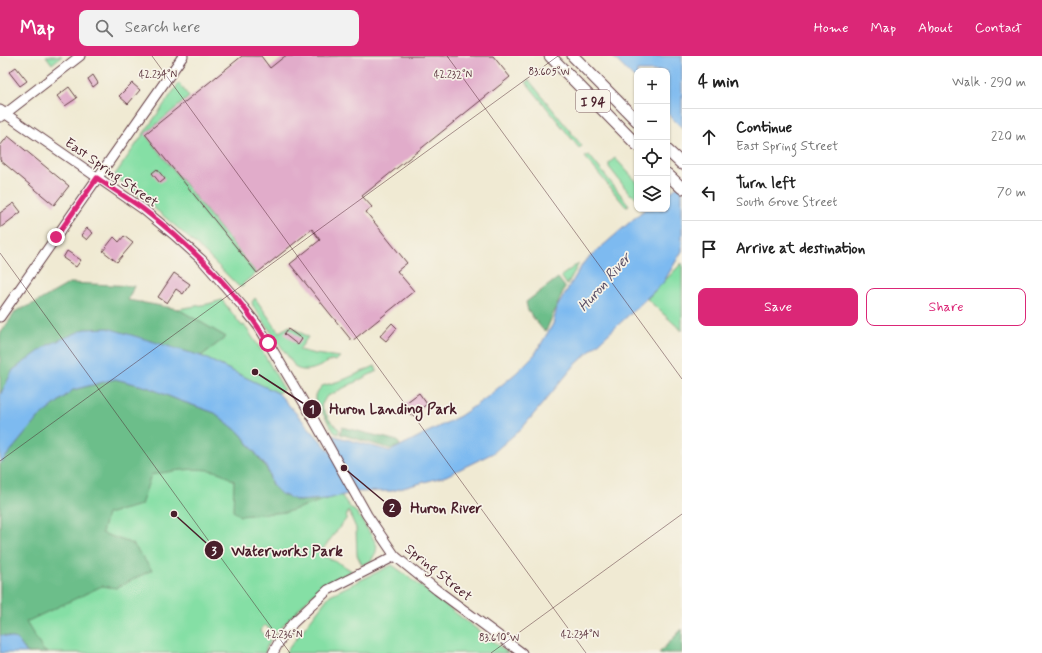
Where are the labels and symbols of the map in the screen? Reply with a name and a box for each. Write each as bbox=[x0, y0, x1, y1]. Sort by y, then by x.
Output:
text: 83.605°W bbox=[528, 65, 570, 79]
text: 42.234°N bbox=[139, 68, 178, 82]
text: 42.232°N bbox=[434, 68, 473, 82]
road number: I 94 bbox=[576, 90, 610, 112]
street label: East Spring Street bbox=[60, 134, 162, 214]
route end bbox=[47, 228, 65, 246]
water label: Huron River bbox=[574, 248, 637, 316]
route start bbox=[259, 334, 277, 352]
callout: Huron Landing Park bbox=[302, 395, 464, 422]
text: Huron Landing Park bbox=[329, 400, 457, 422]
text: 1 bbox=[309, 402, 315, 418]
callout: Huron River bbox=[382, 495, 491, 522]
text: Huron River bbox=[410, 499, 482, 519]
text: 2 bbox=[389, 501, 395, 517]
callout: Waterworks Park bbox=[204, 537, 351, 564]
street label: Spring Street bbox=[400, 540, 476, 607]
text: Waterworks Park bbox=[230, 542, 343, 562]
text: 3 bbox=[211, 544, 217, 560]
text: 42.236°N bbox=[265, 628, 303, 642]
text: 42.234°N bbox=[561, 628, 600, 642]
text: 83.610°W bbox=[479, 631, 519, 645]

